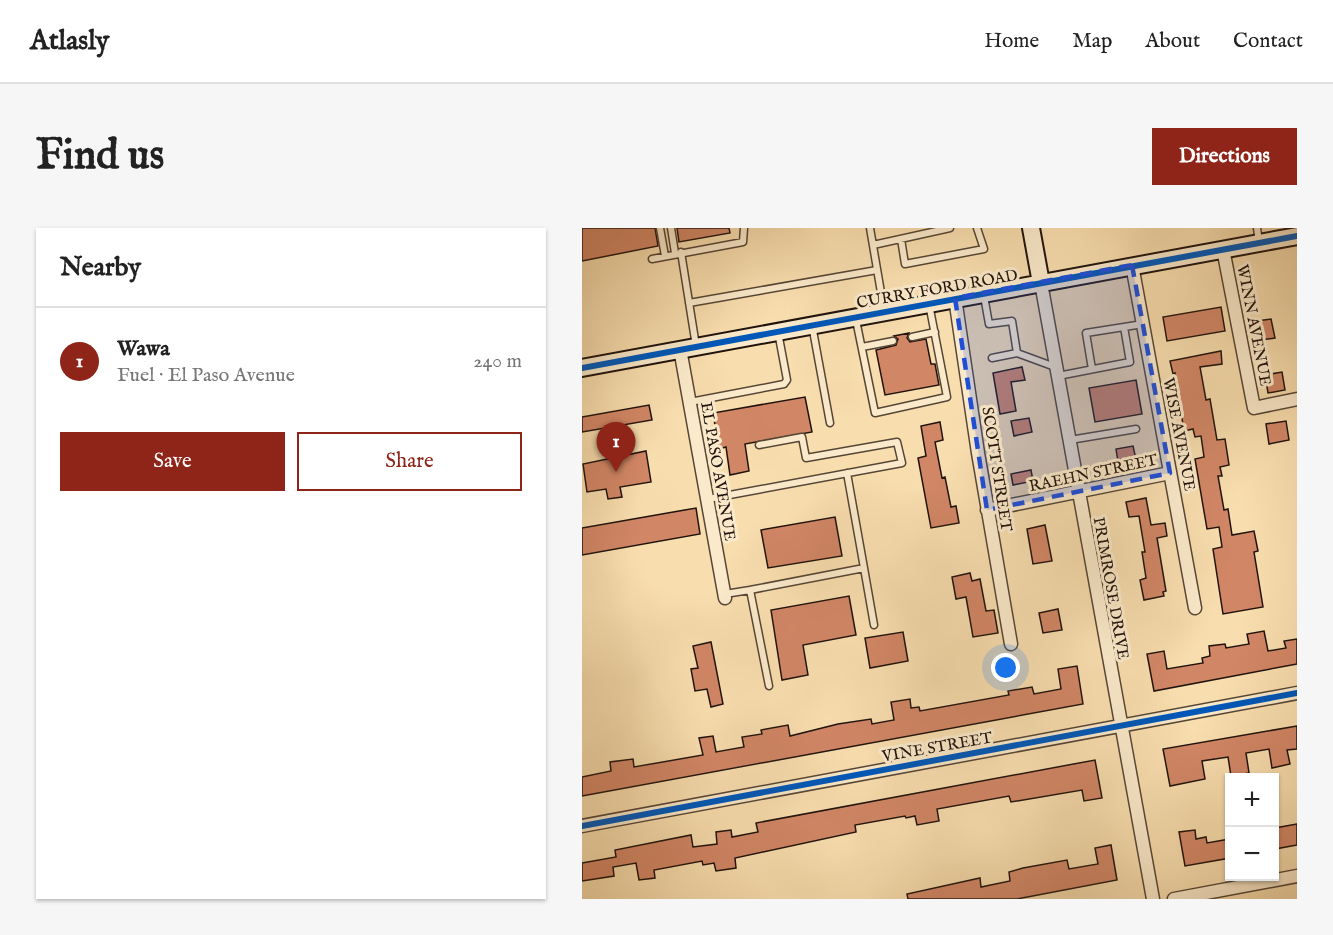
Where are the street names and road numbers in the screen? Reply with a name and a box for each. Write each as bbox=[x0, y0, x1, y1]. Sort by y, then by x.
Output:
street label: WINN AVENUE bbox=[1231, 263, 1275, 388]
street label: CURRY FORD ROAD bbox=[855, 266, 1020, 314]
street label: WISE AVENUE bbox=[1157, 376, 1199, 493]
street label: EL PASO AVENUE bbox=[695, 400, 739, 542]
street label: SCOTT STREET bbox=[976, 406, 1016, 533]
street label: RAEHN STREET bbox=[1027, 451, 1160, 497]
street label: PRIMROSE DRIVE bbox=[1088, 516, 1132, 661]
street label: VINE STREET bbox=[880, 728, 994, 768]

